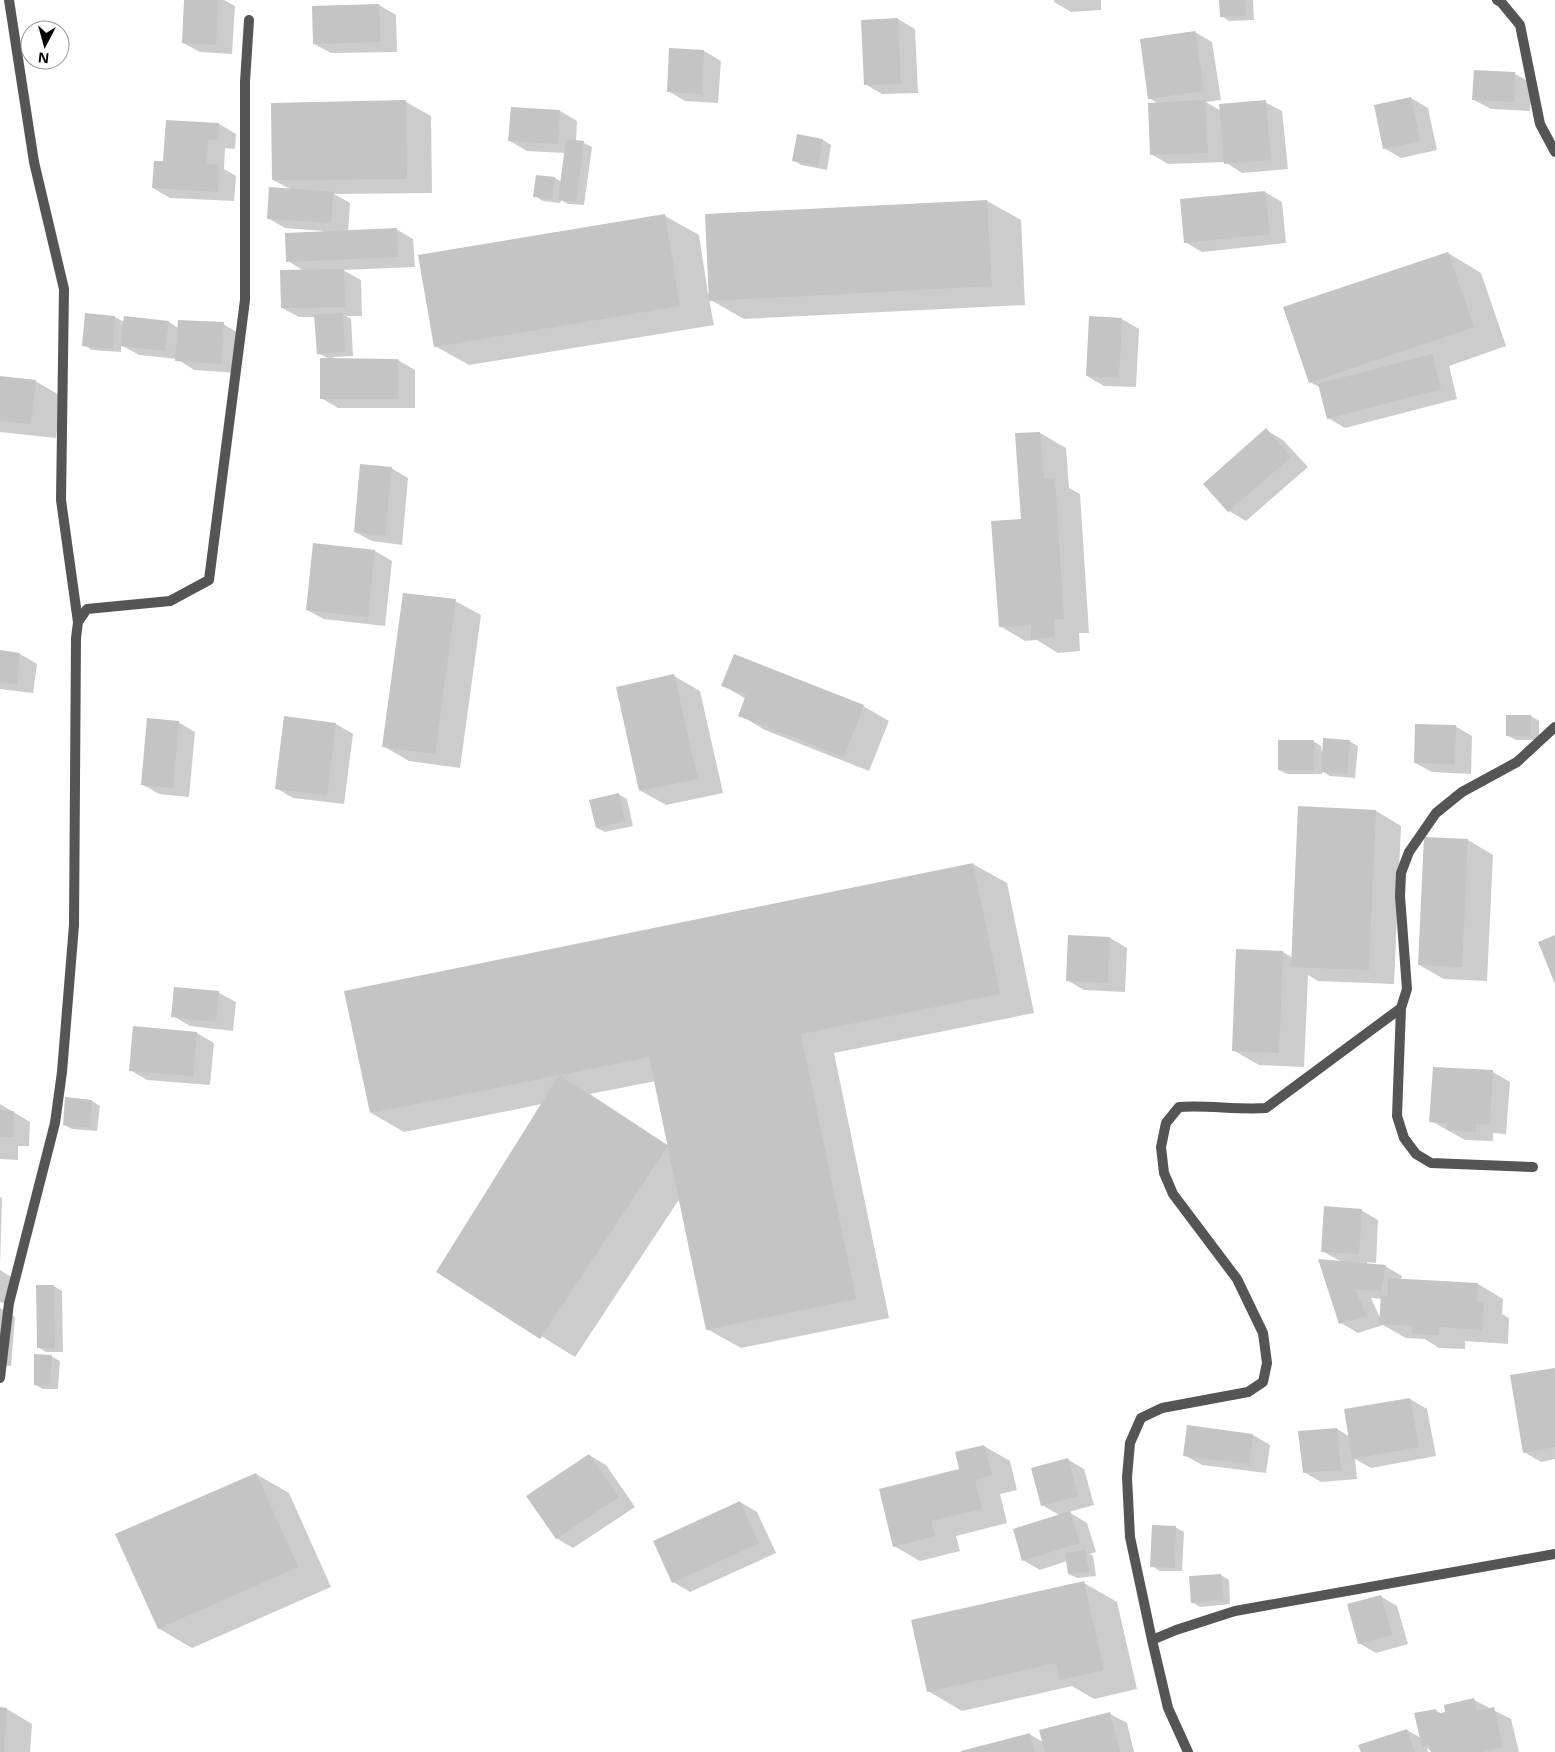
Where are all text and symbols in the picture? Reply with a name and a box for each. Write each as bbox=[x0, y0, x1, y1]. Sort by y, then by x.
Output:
north arrow bbox=[20, 20, 70, 70]
text: N bbox=[37, 48, 50, 68]

